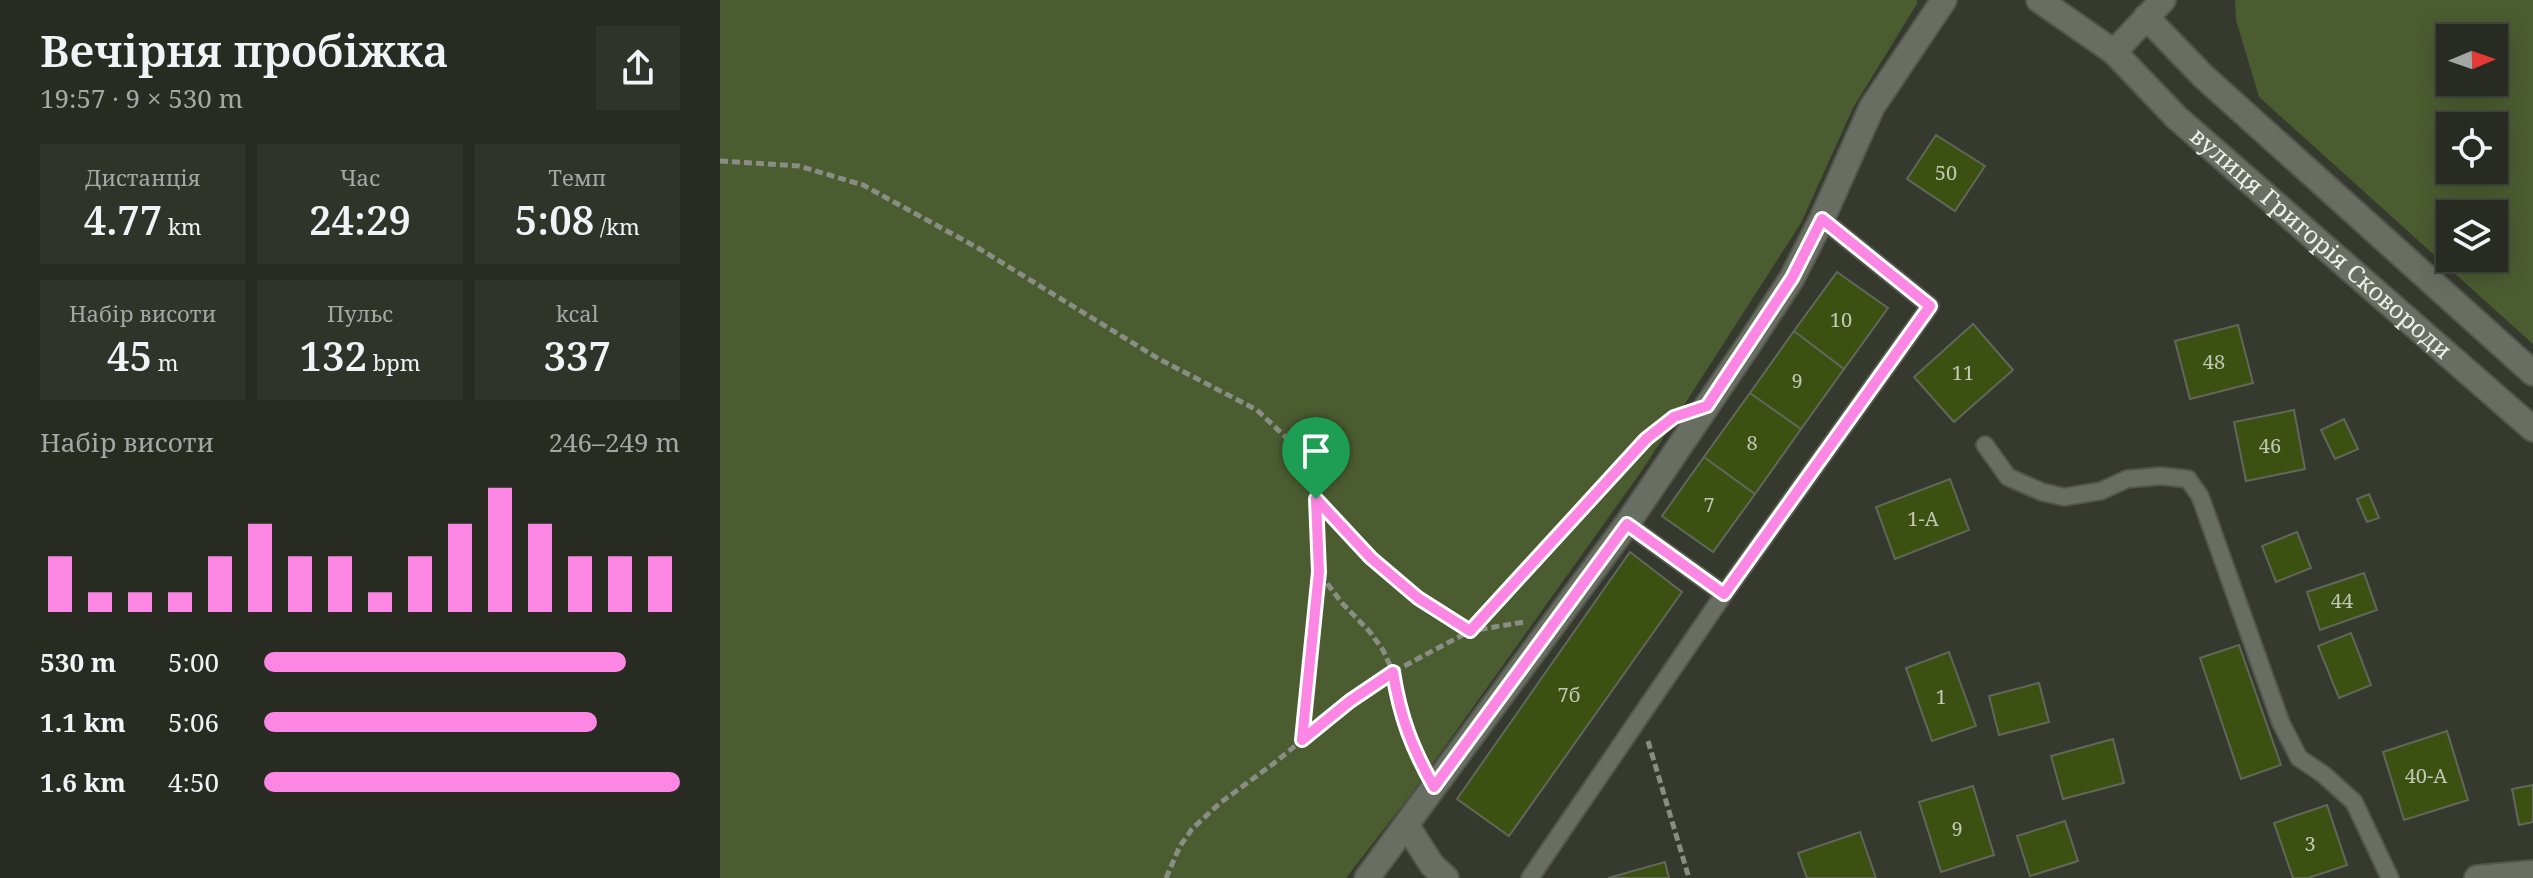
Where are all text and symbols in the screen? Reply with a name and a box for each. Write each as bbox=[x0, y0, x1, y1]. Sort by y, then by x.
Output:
text: Вечірня пробіжка bbox=[40, 20, 449, 80]
north arrow bbox=[2436, 24, 2508, 96]
map controls bbox=[2436, 24, 2508, 272]
button: share bbox=[596, 26, 680, 110]
text: 19:57 · 9 × 530 m bbox=[40, 80, 243, 116]
button: locate bbox=[2436, 112, 2508, 184]
street label: вулиця Григорія Сковороди bbox=[2184, 119, 2460, 366]
house number: 50 bbox=[1935, 159, 1957, 186]
text: Дистанція bbox=[85, 162, 200, 192]
text: Час bbox=[340, 162, 380, 192]
text: Темп bbox=[548, 162, 606, 192]
text: 4.77 bbox=[84, 192, 162, 247]
text: 24:29 bbox=[309, 192, 411, 247]
text: 5:08 bbox=[515, 192, 594, 247]
button: layers bbox=[2436, 200, 2508, 272]
text: km bbox=[162, 211, 202, 241]
text: /km bbox=[594, 211, 640, 241]
text: Набір висоти bbox=[69, 298, 216, 328]
text: Пульс bbox=[327, 298, 393, 328]
text: kcal bbox=[556, 298, 599, 328]
house number: 10 bbox=[1830, 306, 1852, 333]
text: 45 bbox=[107, 328, 152, 383]
text: 132 bbox=[299, 328, 367, 383]
text: 337 bbox=[544, 328, 611, 383]
text: m bbox=[152, 347, 178, 377]
text: bpm bbox=[367, 347, 421, 377]
house number: 48 bbox=[2203, 348, 2225, 375]
house number: 11 bbox=[1952, 359, 1974, 386]
house number: 9 bbox=[1791, 367, 1803, 394]
pin bbox=[1282, 417, 1350, 499]
text: Набір висоти bbox=[40, 424, 214, 460]
text: 246–249 m bbox=[548, 424, 680, 460]
icon: arrive bbox=[1294, 429, 1338, 473]
house number: 8 bbox=[1746, 429, 1758, 456]
house number: 46 bbox=[2259, 432, 2281, 459]
house number: 7 bbox=[1703, 491, 1715, 518]
house number: 1-А bbox=[1907, 505, 1940, 532]
house number: 44 bbox=[2331, 587, 2353, 614]
text: 530 m bbox=[40, 644, 116, 680]
text: 5:00 bbox=[168, 644, 219, 680]
house number: 7б bbox=[1558, 681, 1580, 708]
house number: 1 bbox=[1935, 683, 1947, 710]
text: 1.1 km bbox=[40, 704, 126, 740]
text: 5:06 bbox=[168, 704, 219, 740]
house number: 40-А bbox=[2405, 762, 2448, 789]
text: 1.6 km bbox=[40, 764, 126, 800]
text: 4:50 bbox=[168, 764, 219, 800]
house number: 9 bbox=[1951, 815, 1963, 842]
house number: 3 bbox=[2304, 830, 2316, 857]

